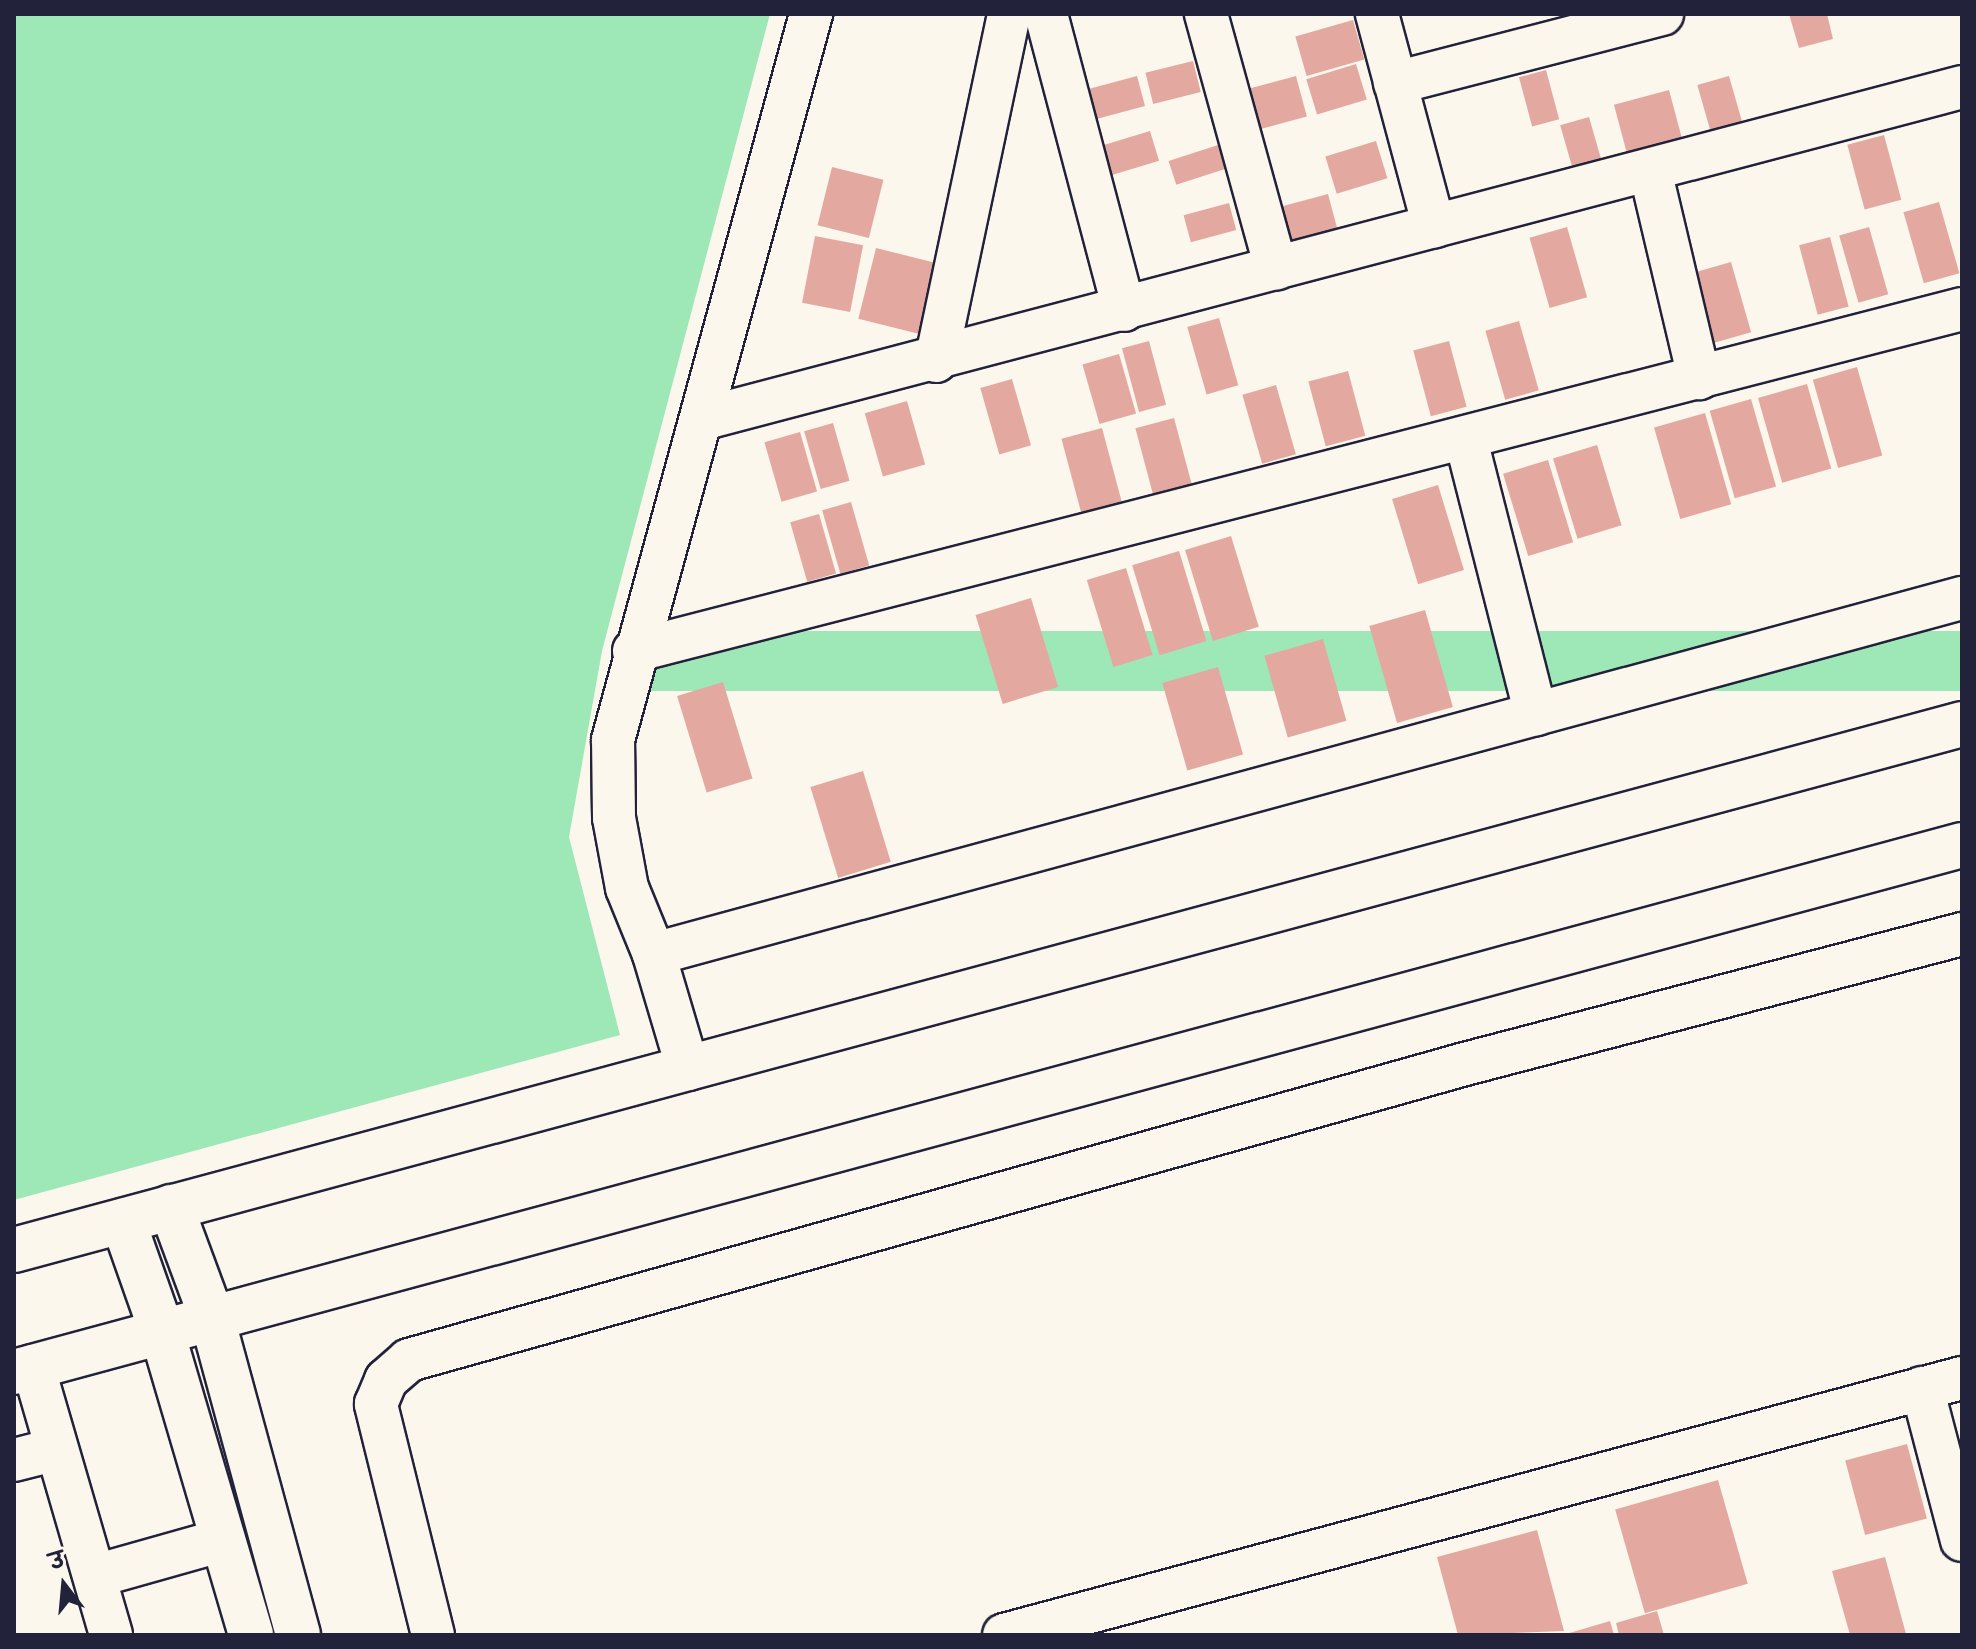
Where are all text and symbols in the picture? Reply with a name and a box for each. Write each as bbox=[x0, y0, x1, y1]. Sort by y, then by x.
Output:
north arrow bbox=[24, 1545, 104, 1625]
text: उ bbox=[46, 1546, 68, 1577]

